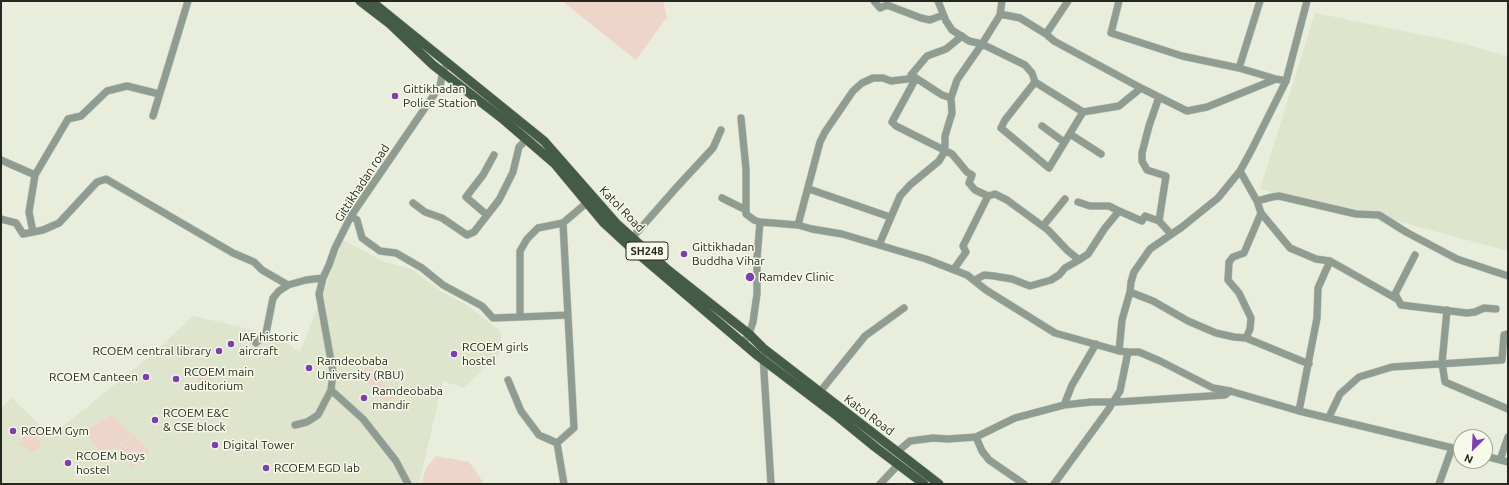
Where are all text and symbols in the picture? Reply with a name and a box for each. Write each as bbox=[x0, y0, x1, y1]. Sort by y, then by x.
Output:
place label: Gittikhadan Police Station bbox=[403, 82, 477, 110]
marker: Gittikhadan Police Station bbox=[390, 91, 400, 101]
street label: Gittikhadan road bbox=[331, 141, 393, 225]
street label: Katol Road bbox=[596, 183, 648, 235]
place label: Gittikhadan Buddha Vihar bbox=[692, 240, 765, 268]
road number: SH248 bbox=[626, 242, 668, 260]
marker: Gittikhadan Buddha Vihar bbox=[679, 249, 689, 259]
place label: Ramdev Clinic bbox=[759, 270, 834, 284]
marker: Ramdev Clinic bbox=[744, 271, 756, 283]
place label: IAF historic aircraft bbox=[239, 330, 299, 358]
marker: IAF historic aircraft bbox=[226, 339, 236, 349]
place label: RCOEM girls hostel bbox=[462, 340, 529, 368]
place label: RCOEM central library bbox=[92, 344, 211, 358]
marker: RCOEM central library bbox=[214, 346, 224, 356]
marker: RCOEM girls hostel bbox=[449, 349, 459, 359]
place label: Ramdeobaba University (RBU) bbox=[317, 354, 404, 382]
marker: Ramdeobaba University (RBU) bbox=[304, 363, 314, 373]
place label: RCOEM main auditorium bbox=[184, 365, 254, 393]
place label: RCOEM Canteen bbox=[49, 370, 138, 384]
marker: RCOEM Canteen bbox=[141, 372, 151, 382]
marker: RCOEM main auditorium bbox=[171, 374, 181, 384]
place label: Ramdeobaba mandir bbox=[372, 384, 443, 412]
street label: Katol Road bbox=[841, 392, 897, 438]
marker: Ramdeobaba mandir bbox=[359, 393, 369, 403]
place label: RCOEM E&C & CSE block bbox=[163, 406, 229, 434]
marker: RCOEM E&C & CSE block bbox=[150, 415, 160, 425]
place label: RCOEM Gym bbox=[21, 424, 89, 438]
marker: RCOEM Gym bbox=[8, 426, 18, 436]
north arrow bbox=[1453, 429, 1493, 469]
place label: Digital Tower bbox=[223, 438, 295, 452]
marker: Digital Tower bbox=[210, 440, 220, 450]
place label: RCOEM boys hostel bbox=[76, 449, 145, 477]
text: N bbox=[1462, 452, 1475, 466]
marker: RCOEM boys hostel bbox=[63, 458, 73, 468]
place label: RCOEM EGD lab bbox=[274, 461, 360, 475]
marker: RCOEM EGD lab bbox=[261, 463, 271, 473]

